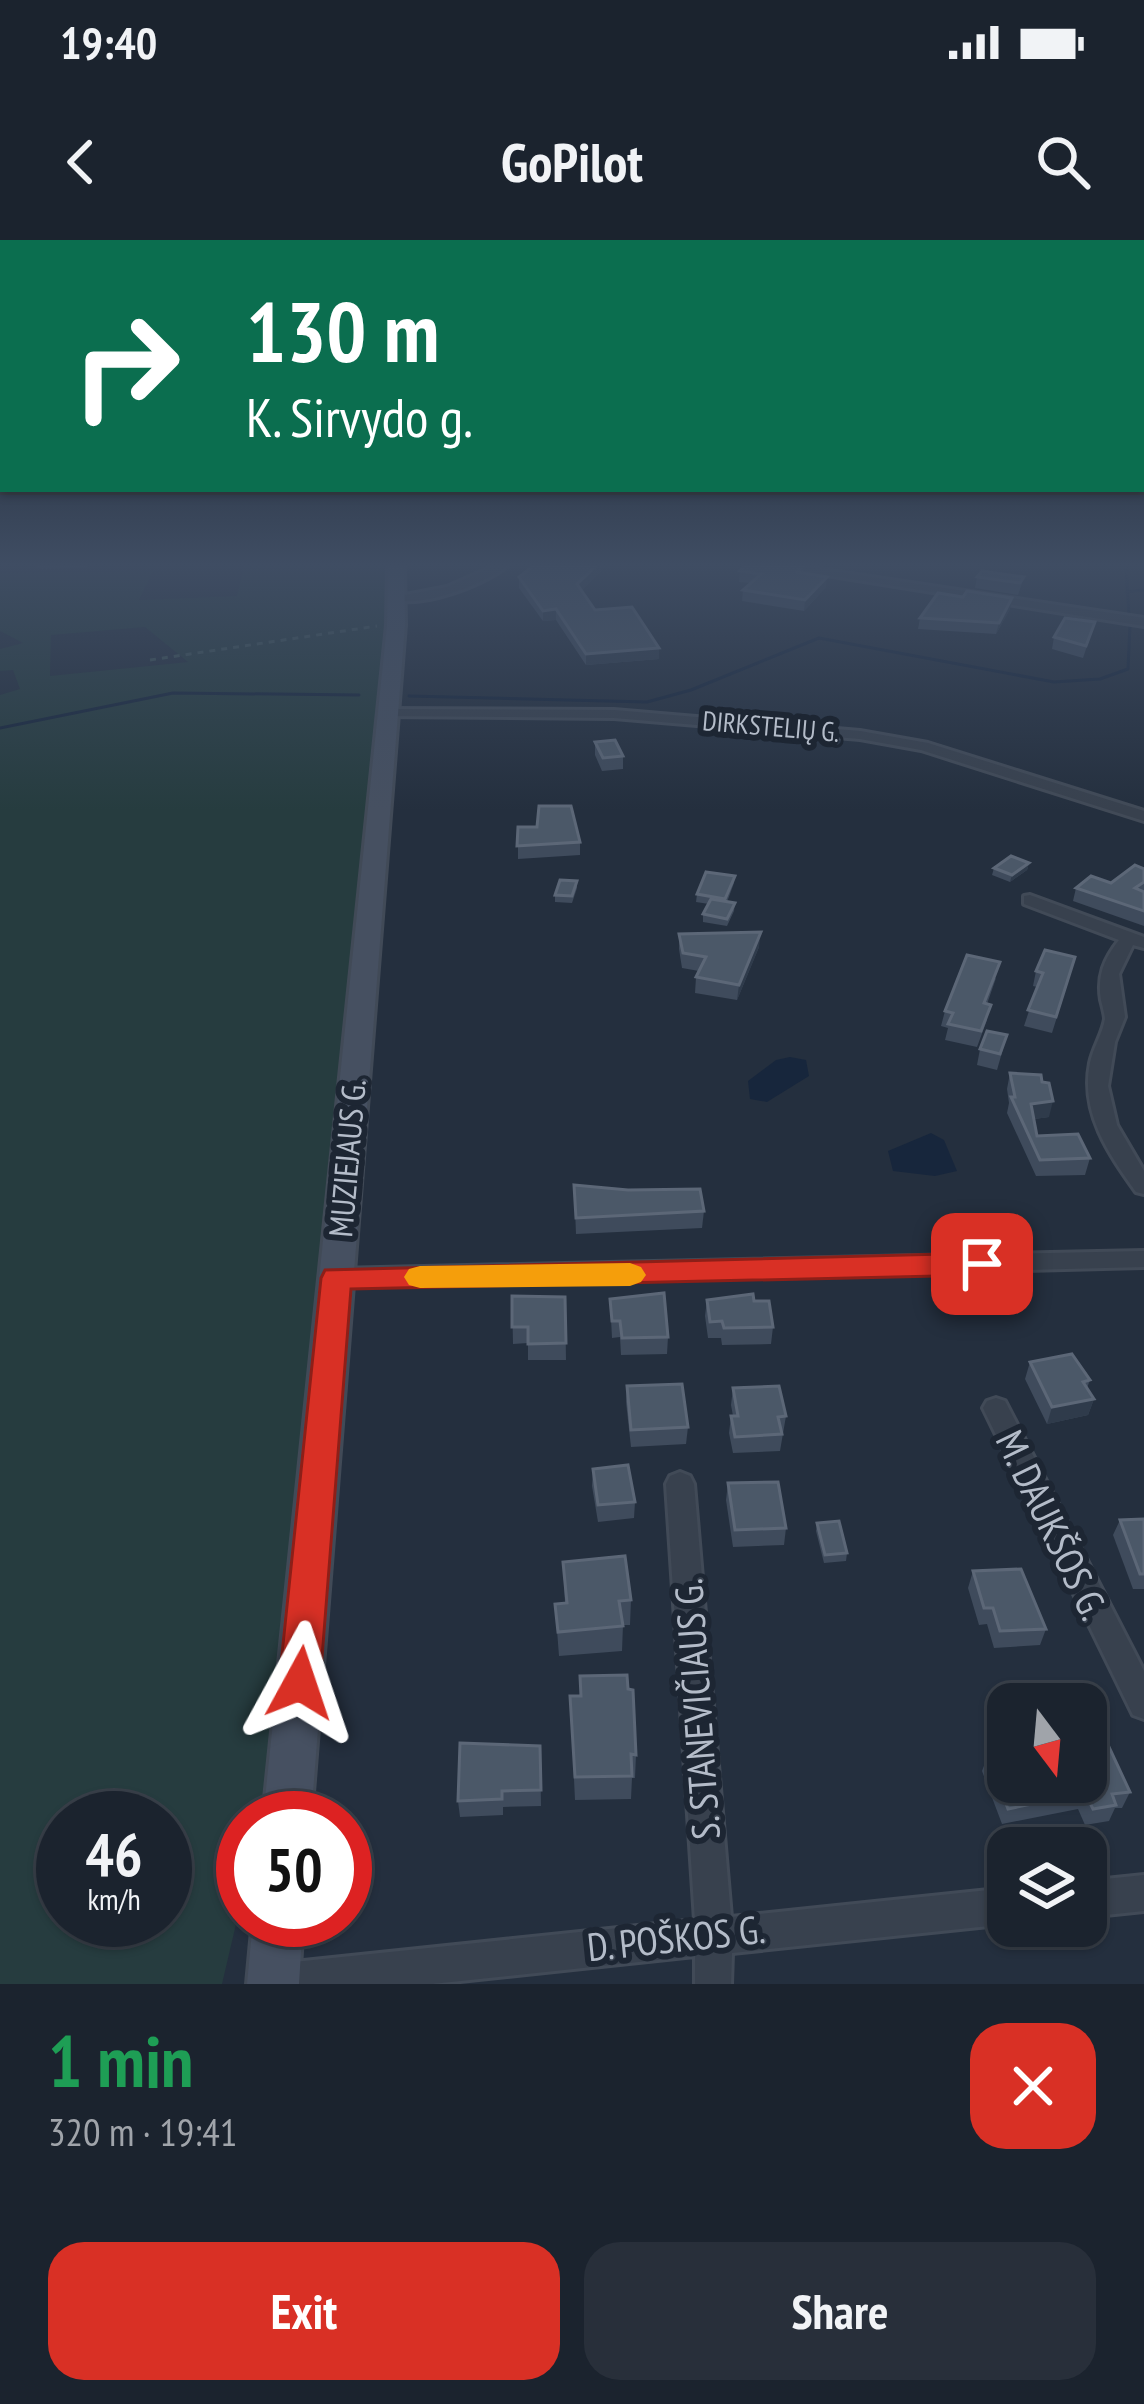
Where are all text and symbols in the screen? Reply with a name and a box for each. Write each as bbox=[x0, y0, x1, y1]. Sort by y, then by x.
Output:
text: 19:40 bbox=[60, 13, 157, 71]
text: GoPilot bbox=[501, 127, 643, 197]
icon: back bbox=[48, 129, 114, 195]
icon: search bbox=[1030, 129, 1096, 195]
text: 130 m bbox=[246, 276, 439, 385]
icon: right bbox=[48, 288, 204, 444]
text: K. Sirvydo g. bbox=[246, 382, 473, 452]
street label: DIRKSTELIŲ G. bbox=[701, 703, 841, 749]
street label: MUZIEJAUS G. bbox=[318, 1077, 375, 1239]
pin bbox=[931, 1213, 1033, 1315]
icon: arrive bbox=[949, 1231, 1015, 1297]
street label: M. DAUKŠOS G. bbox=[985, 1422, 1120, 1628]
street label: S. STANEVIČIAUS G. bbox=[662, 1577, 731, 1841]
position arrow bbox=[237, 1620, 363, 1746]
north arrow bbox=[987, 1683, 1107, 1803]
map controls bbox=[987, 1683, 1107, 1947]
speed limit sign: 50 bbox=[216, 1791, 372, 1947]
text: 46 bbox=[85, 1815, 143, 1893]
button: layers bbox=[987, 1827, 1107, 1947]
text: km/h bbox=[87, 1879, 141, 1918]
street label: D. POŠKOS G. bbox=[585, 1903, 767, 1972]
text: 1 min bbox=[48, 2014, 193, 2107]
button: close bbox=[970, 2023, 1096, 2149]
text: 320 m · 19:41 bbox=[48, 2106, 237, 2157]
button: Exit bbox=[48, 2242, 560, 2380]
button: Share bbox=[584, 2242, 1096, 2380]

